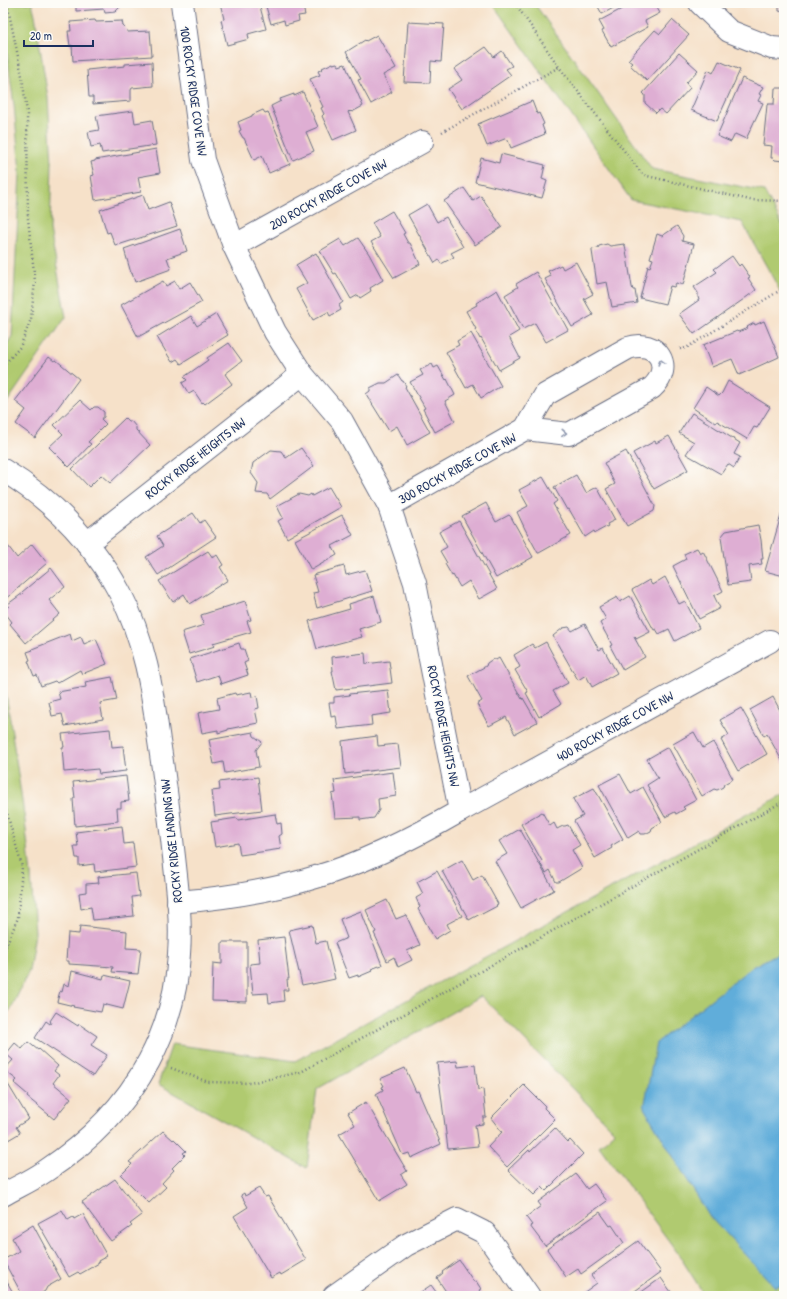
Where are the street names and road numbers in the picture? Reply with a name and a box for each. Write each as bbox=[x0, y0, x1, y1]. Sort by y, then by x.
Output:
street label: 100 ROCKY RIDGE COVE NW bbox=[176, 25, 212, 157]
street label: 200 ROCKY RIDGE COVE NW bbox=[266, 154, 390, 234]
street label: ROCKY RIDGE HEIGHTS NW bbox=[141, 413, 249, 503]
street label: 300 ROCKY RIDGE COVE NW bbox=[395, 428, 519, 508]
street label: ROCKY RIDGE HEIGHTS NW bbox=[423, 664, 465, 788]
street label: 400 ROCKY RIDGE COVE NW bbox=[553, 686, 677, 766]
street label: ROCKY RIDGE LANDING NW bbox=[156, 778, 186, 904]

